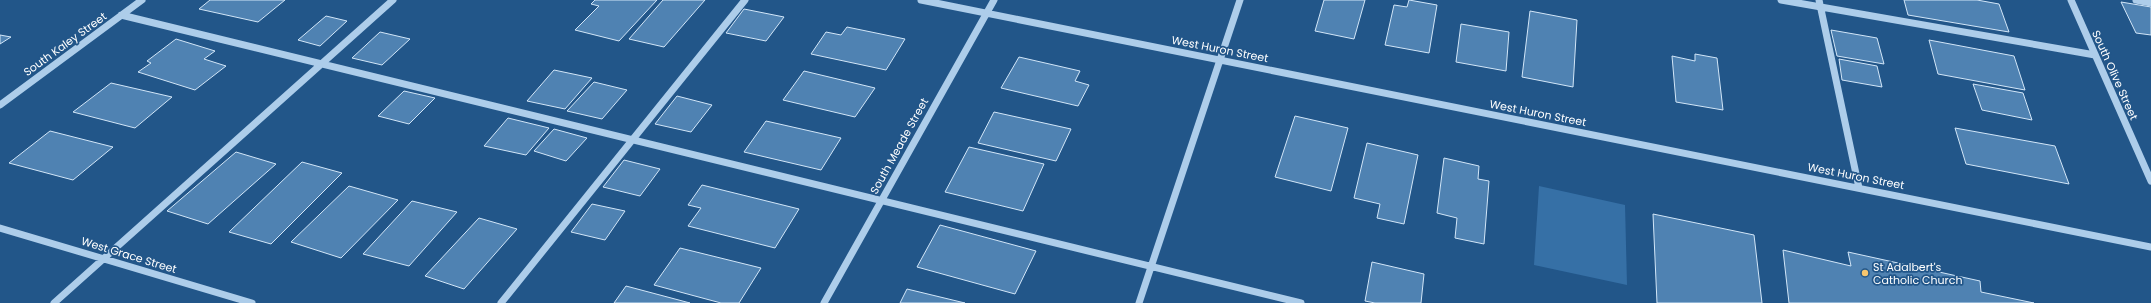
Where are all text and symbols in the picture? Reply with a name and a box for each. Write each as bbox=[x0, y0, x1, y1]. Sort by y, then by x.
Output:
street label: South Kaley Street bbox=[20, 8, 110, 80]
street label: South Olive Street bbox=[2088, 28, 2142, 122]
street label: West Huron Street bbox=[1170, 32, 1270, 66]
street label: South Meade Street bbox=[866, 95, 932, 197]
street label: West Huron Street bbox=[1488, 96, 1588, 130]
street label: West Huron Street bbox=[1806, 159, 1906, 193]
street label: West Grace Street bbox=[79, 233, 179, 277]
place label: St Adalbert's Catholic Church bbox=[1873, 259, 1962, 288]
marker: St Adalbert's Catholic Church bbox=[1860, 268, 1870, 278]

